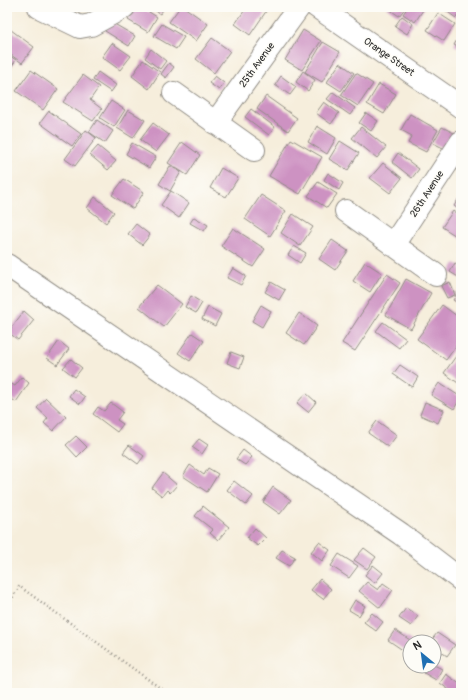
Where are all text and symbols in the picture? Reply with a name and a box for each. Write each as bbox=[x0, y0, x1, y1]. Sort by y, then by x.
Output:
street label: Orange Street bbox=[361, 35, 417, 79]
street label: 25th Avenue bbox=[237, 40, 277, 90]
street label: 26th Avenue bbox=[408, 168, 447, 220]
north arrow bbox=[402, 634, 442, 674]
text: N bbox=[411, 638, 424, 653]

